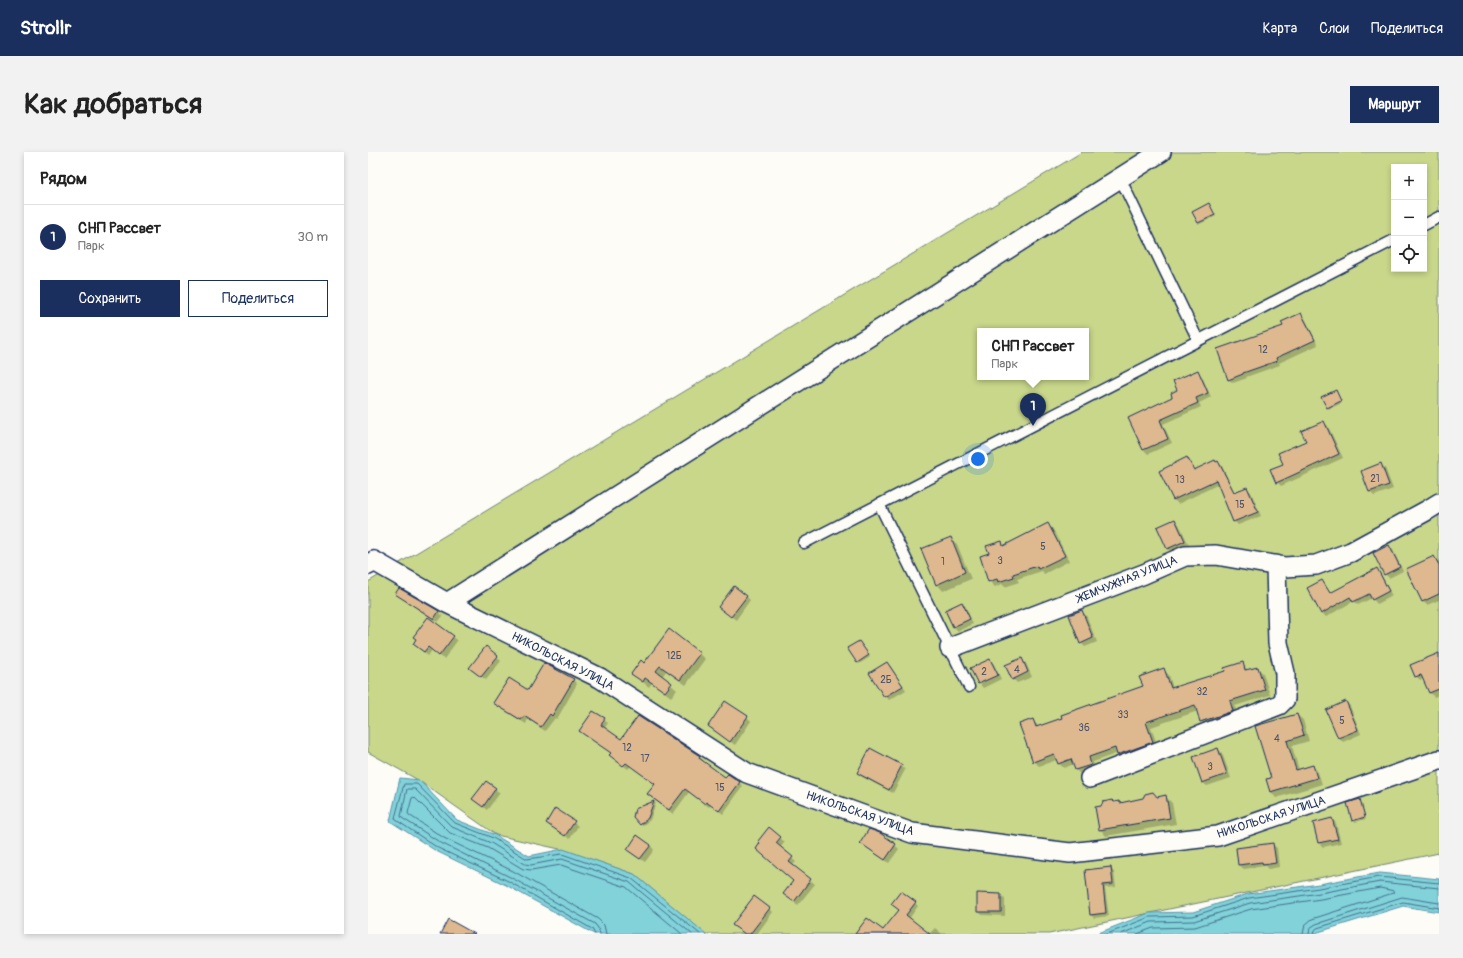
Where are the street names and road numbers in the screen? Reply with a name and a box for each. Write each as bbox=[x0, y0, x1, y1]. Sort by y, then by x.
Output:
street label: ЖЕМЧУЖНАЯ УЛИЦА bbox=[1073, 552, 1180, 607]
street label: НИКОЛЬСКАЯ УЛИЦА bbox=[509, 629, 617, 694]
street label: НИКОЛЬСКАЯ УЛИЦА bbox=[804, 788, 916, 839]
street label: НИКОЛЬСКАЯ УЛИЦА bbox=[1215, 793, 1328, 842]

